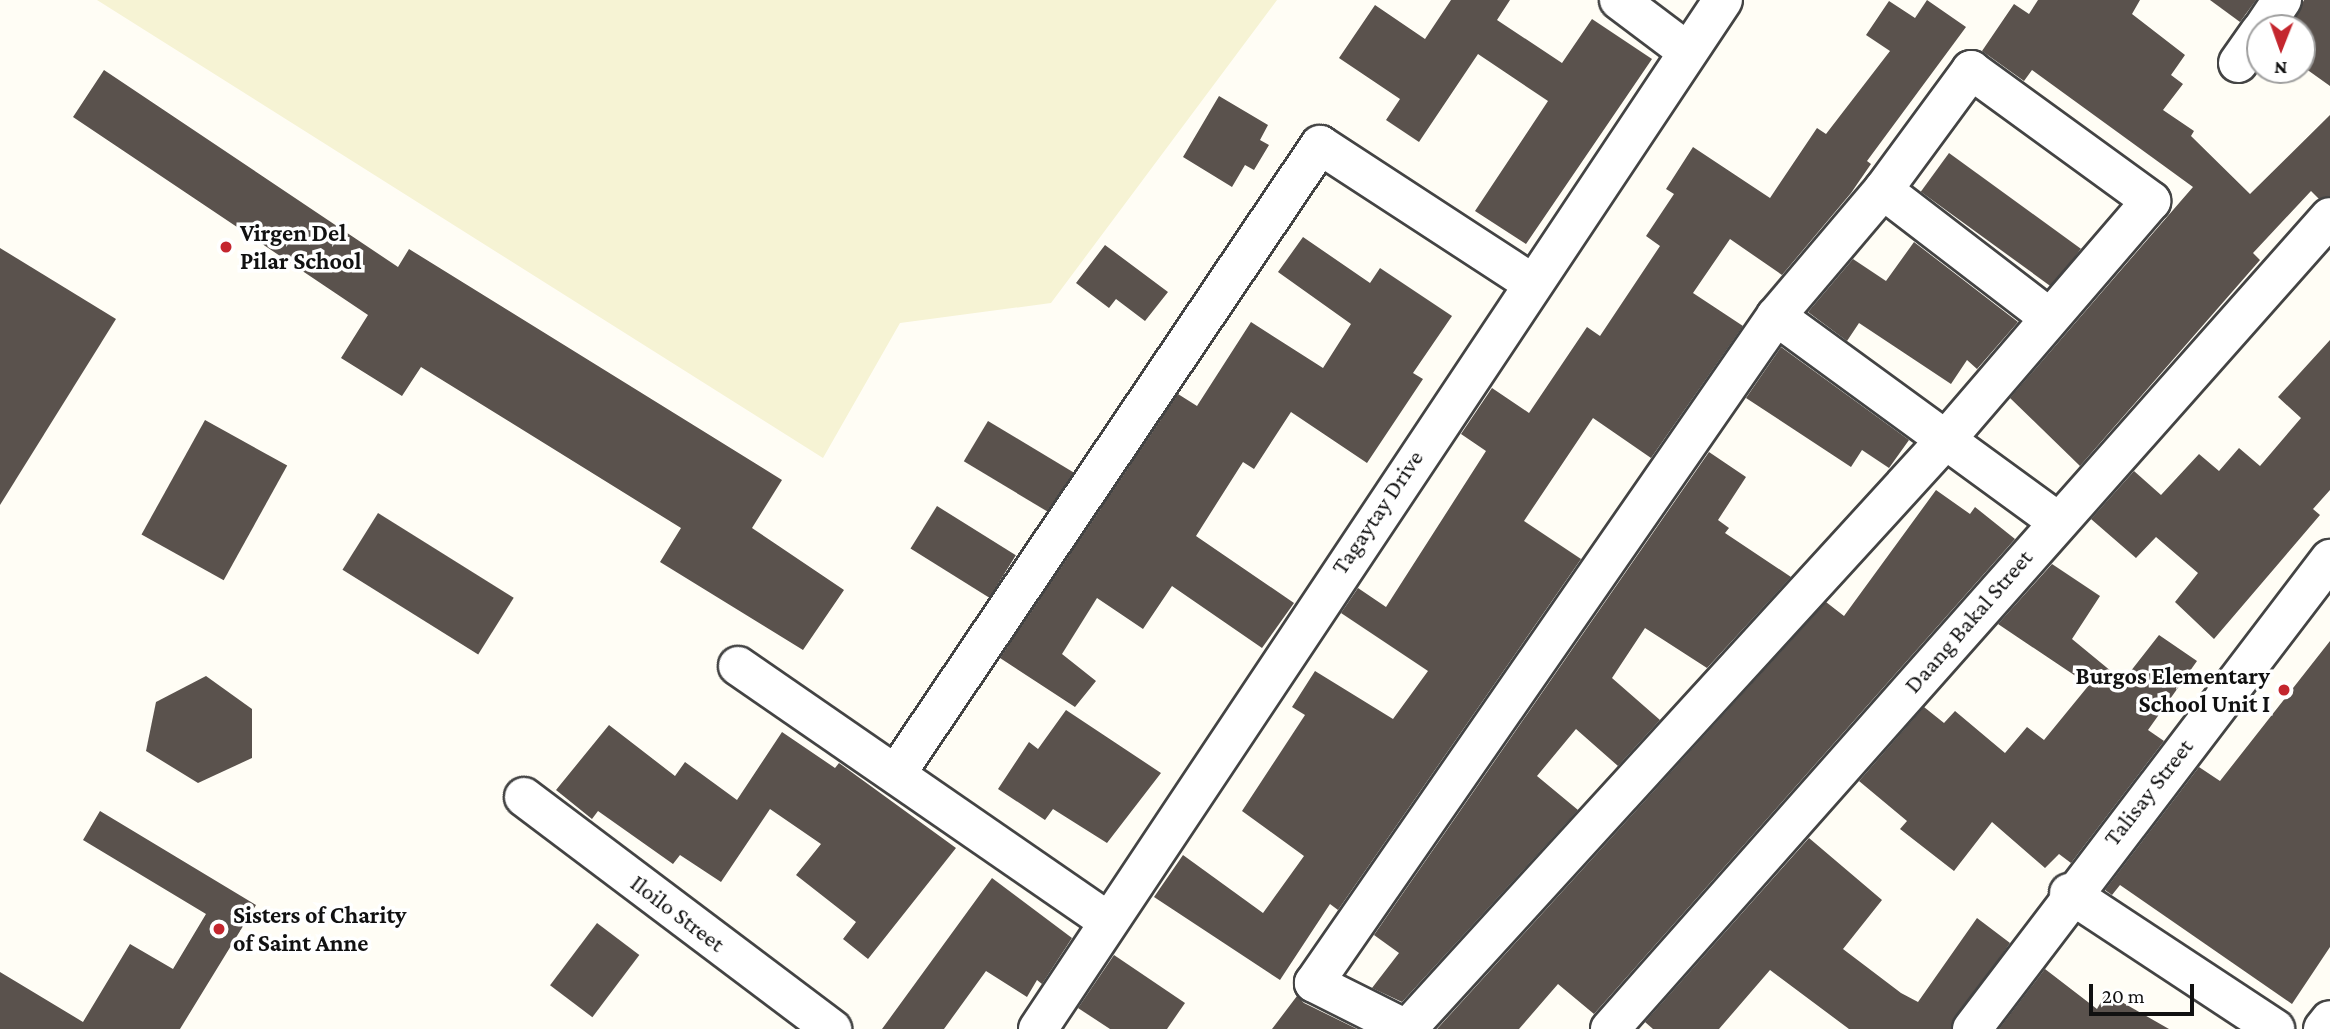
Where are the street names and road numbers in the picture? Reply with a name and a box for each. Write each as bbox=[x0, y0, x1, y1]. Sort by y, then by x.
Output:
street label: Tagaytay Drive bbox=[1325, 444, 1429, 580]
street label: Daang Bakal Street bbox=[1898, 543, 2038, 699]
street label: Talisay Street bbox=[2097, 733, 2199, 851]
street label: Iloilo Street bbox=[625, 868, 731, 958]

